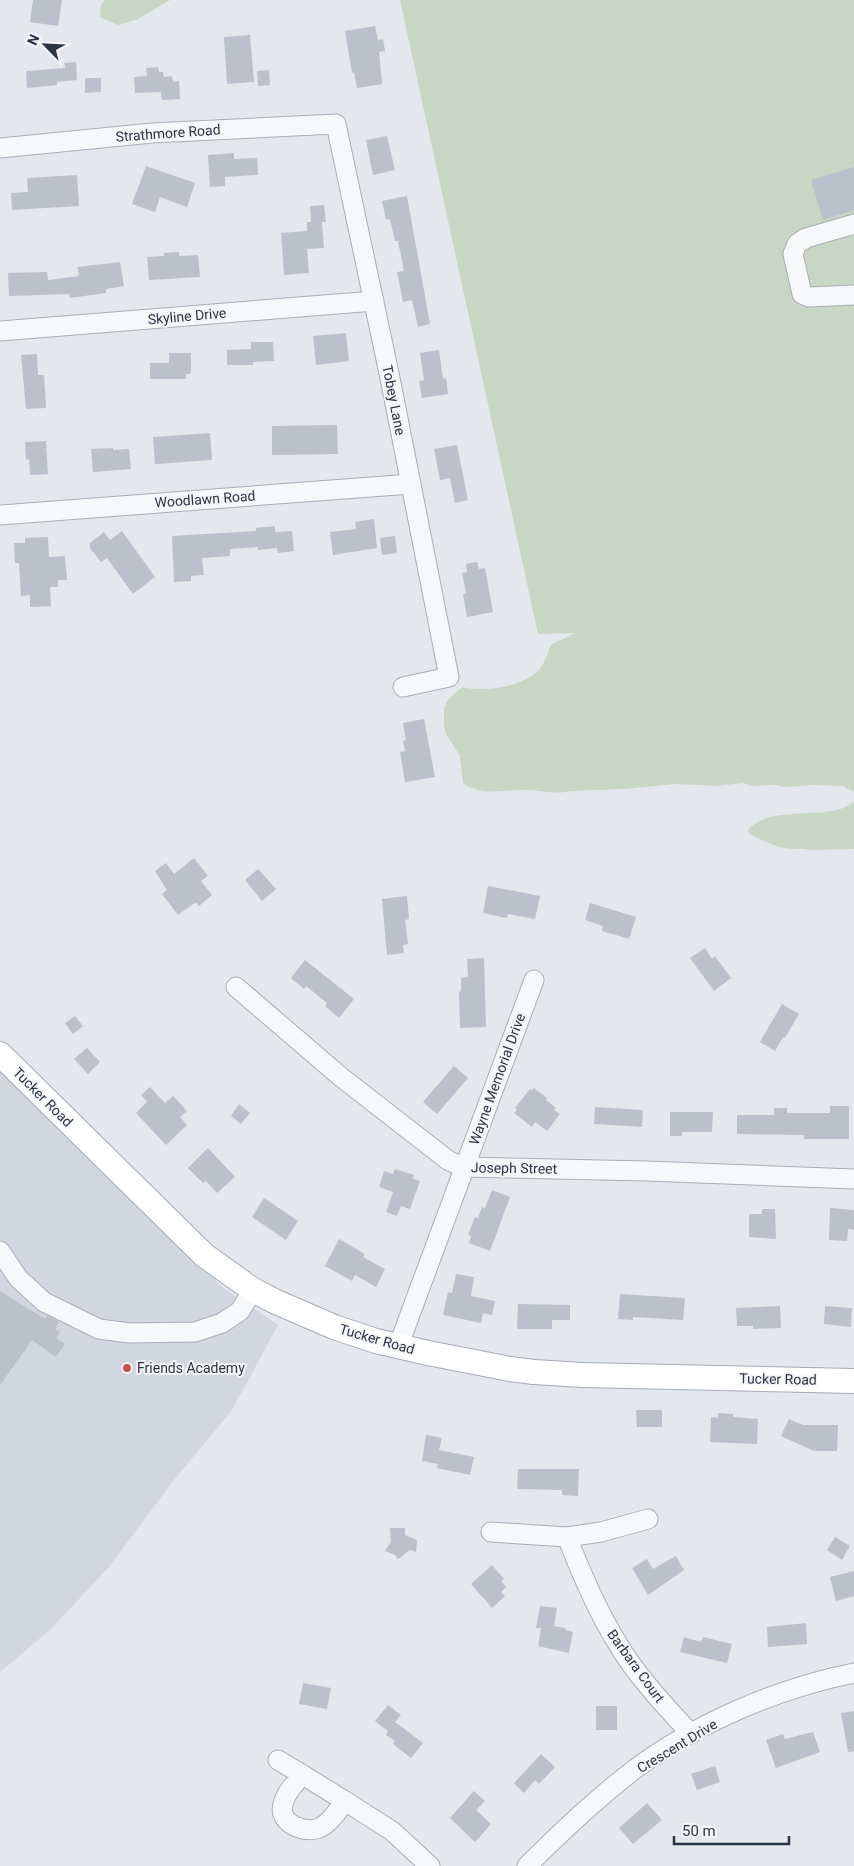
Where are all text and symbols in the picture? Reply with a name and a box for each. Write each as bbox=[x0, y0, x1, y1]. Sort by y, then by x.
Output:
north arrow bbox=[20, 20, 70, 70]
text: N bbox=[24, 32, 42, 47]
street label: Strathmore Road bbox=[115, 121, 221, 145]
street label: Skyline Drive bbox=[147, 305, 227, 327]
street label: Tobey Lane bbox=[379, 363, 409, 437]
street label: Woodlawn Road bbox=[154, 487, 256, 511]
street label: Wayne Memorial Drive bbox=[466, 1011, 528, 1147]
street label: Tucker Road bbox=[10, 1064, 76, 1130]
street label: Joseph Street bbox=[471, 1159, 558, 1177]
street label: Tucker Road bbox=[338, 1321, 416, 1357]
place label: Friends Academy bbox=[137, 1360, 245, 1376]
marker: Friends Academy bbox=[121, 1362, 133, 1374]
street label: Tucker Road bbox=[739, 1370, 817, 1388]
street label: Barbara Court bbox=[604, 1626, 668, 1706]
street label: Crescent Drive bbox=[634, 1716, 720, 1776]
scale bar bbox=[674, 1814, 789, 1846]
text: 50 m bbox=[682, 1822, 716, 1840]

